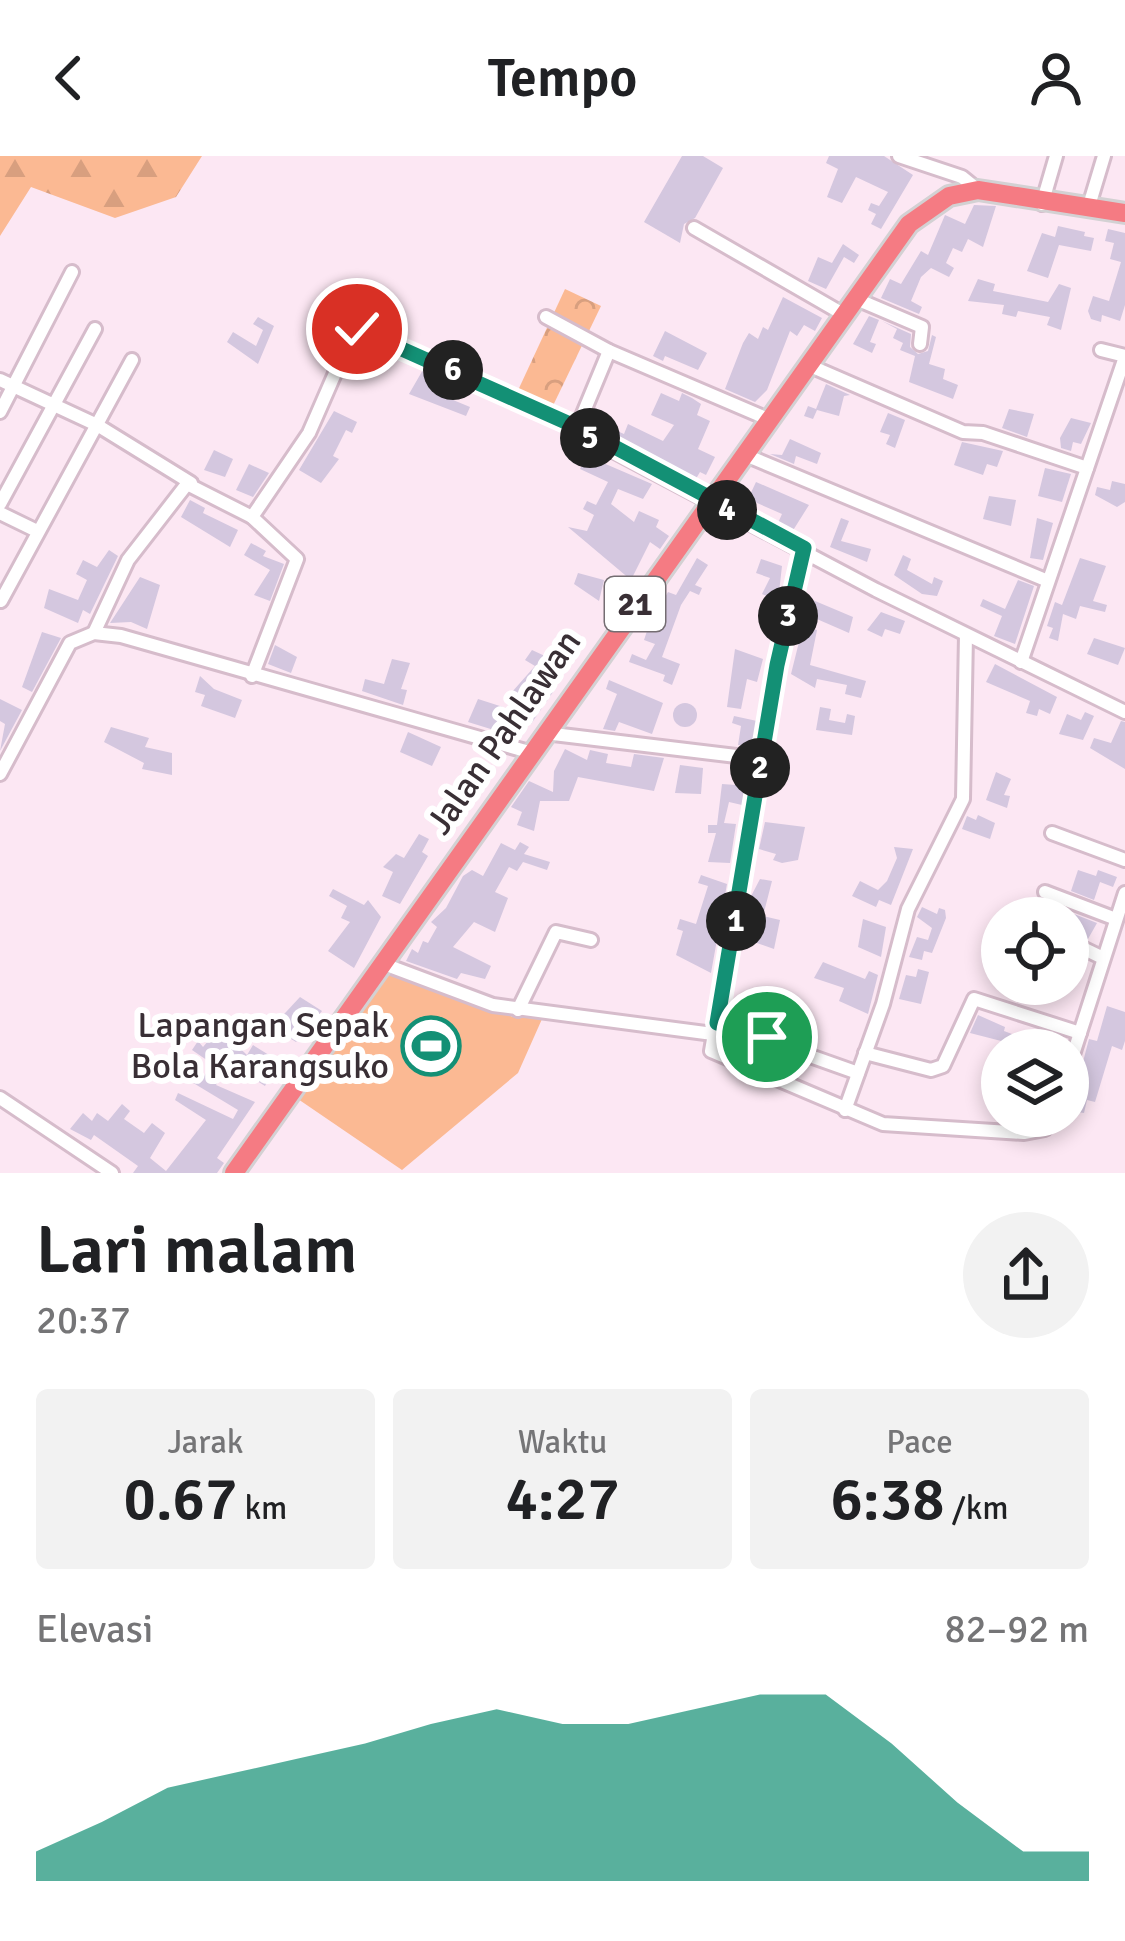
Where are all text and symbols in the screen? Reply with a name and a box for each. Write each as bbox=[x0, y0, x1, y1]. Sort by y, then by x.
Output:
icon: back bbox=[36, 45, 102, 111]
text: Tempo bbox=[488, 45, 637, 112]
icon: person bbox=[1023, 45, 1089, 111]
pin bbox=[306, 278, 408, 380]
icon: check bbox=[324, 296, 390, 362]
pin: 6 bbox=[423, 340, 483, 400]
text: 6 bbox=[444, 349, 462, 390]
pin: 5 bbox=[560, 408, 620, 468]
text: 5 bbox=[581, 417, 599, 458]
pin: 4 bbox=[697, 480, 757, 540]
text: 4 bbox=[718, 489, 736, 530]
road number: 21 bbox=[605, 577, 665, 631]
pin: 3 bbox=[758, 586, 818, 646]
text: 3 bbox=[779, 595, 797, 636]
street label: Jalan Pahlawan bbox=[417, 621, 591, 843]
pin: 2 bbox=[730, 738, 790, 798]
text: 2 bbox=[751, 747, 769, 788]
pin: 1 bbox=[706, 891, 766, 951]
map controls bbox=[981, 897, 1089, 1137]
button: locate bbox=[981, 897, 1089, 1005]
text: 1 bbox=[727, 900, 745, 941]
pin bbox=[716, 986, 818, 1088]
place label: Lapangan Sepak Bola Karangsuko bbox=[131, 1003, 389, 1089]
icon: arrive bbox=[734, 1004, 800, 1070]
sports icon: Lapangan Sepak Bola Karangsuko bbox=[400, 1015, 462, 1077]
button: layers bbox=[981, 1029, 1089, 1137]
text: Lari malam bbox=[36, 1210, 357, 1291]
button: share bbox=[963, 1212, 1089, 1338]
text: 20:37 bbox=[36, 1296, 131, 1344]
text: Jarak bbox=[168, 1422, 243, 1463]
text: Waktu bbox=[518, 1422, 607, 1463]
text: Pace bbox=[886, 1422, 953, 1463]
text: 0.67 bbox=[124, 1463, 237, 1537]
text: 4:27 bbox=[505, 1463, 620, 1537]
text: 6:38 bbox=[830, 1463, 945, 1537]
text: km bbox=[237, 1488, 287, 1529]
text: /km bbox=[945, 1488, 1009, 1529]
text: Elevasi bbox=[36, 1605, 153, 1653]
text: 82–92 m bbox=[944, 1605, 1089, 1653]

